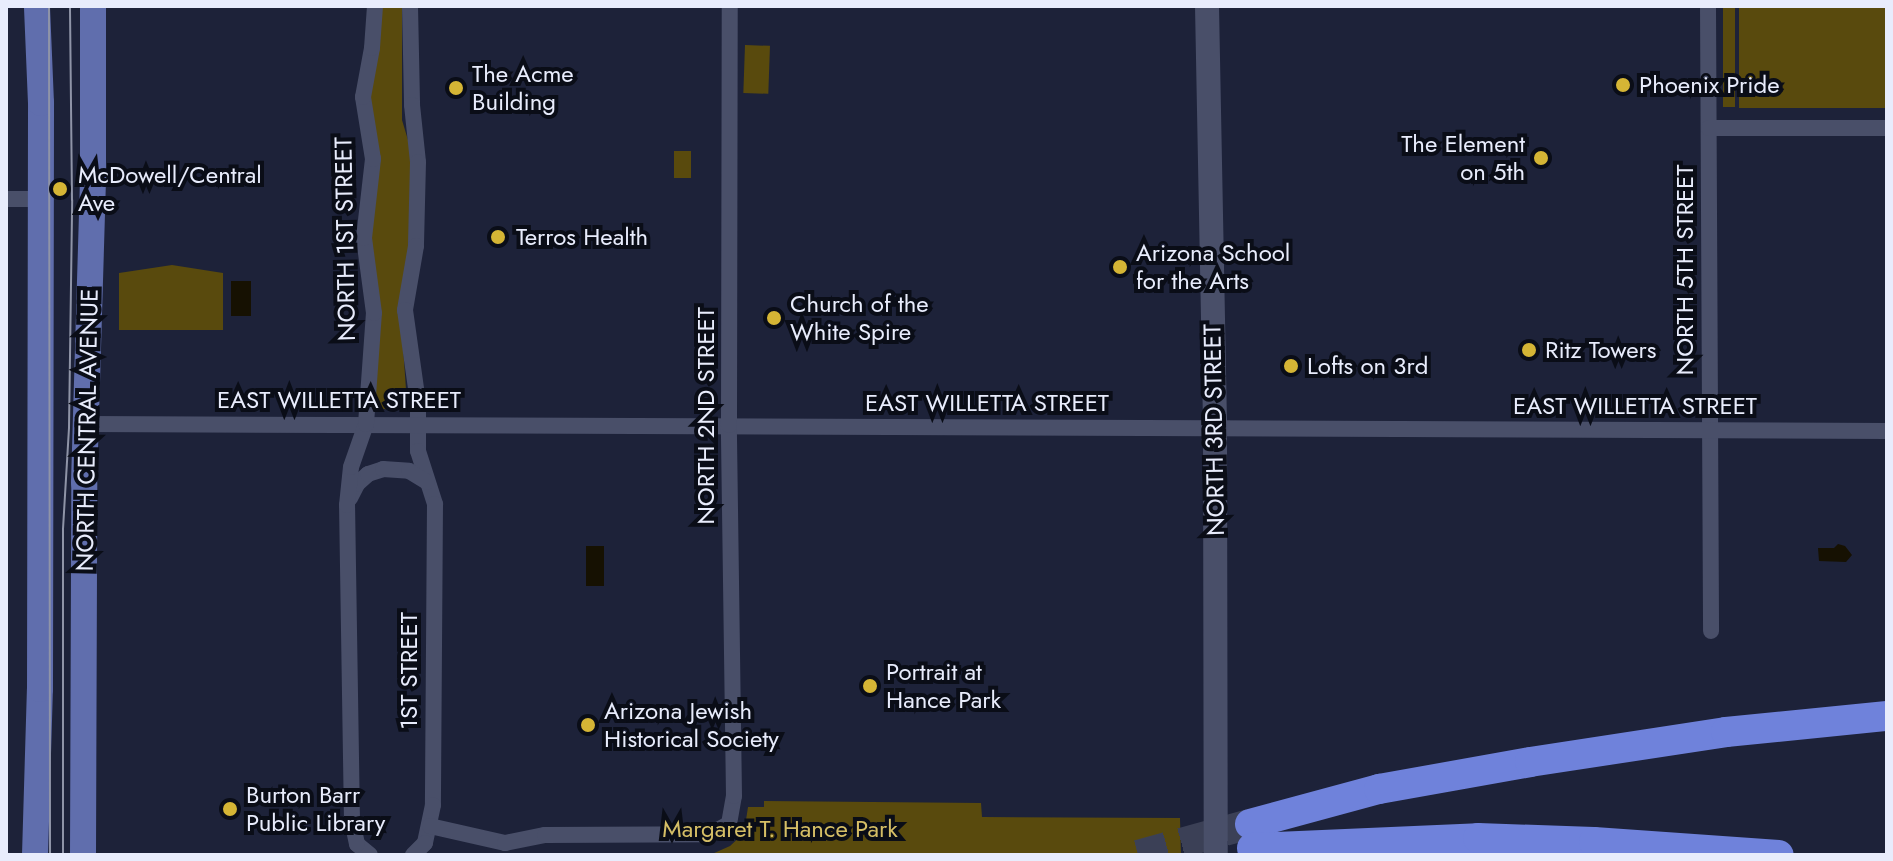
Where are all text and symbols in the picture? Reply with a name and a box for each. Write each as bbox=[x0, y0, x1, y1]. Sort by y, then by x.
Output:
place label: The Acme Building bbox=[472, 60, 574, 116]
place label: Phoenix Pride bbox=[1639, 71, 1780, 99]
marker: Phoenix Pride bbox=[1614, 76, 1632, 94]
marker: The Acme Building bbox=[447, 79, 465, 97]
place label: The Element on 5th bbox=[1401, 130, 1525, 186]
street label: NORTH 1ST STREET bbox=[329, 137, 361, 341]
marker: The Element on 5th bbox=[1532, 149, 1550, 167]
place label: McDowell/Central Ave bbox=[78, 161, 262, 217]
street label: NORTH 5TH STREET bbox=[1671, 165, 1699, 375]
marker: McDowell/Central Ave bbox=[49, 178, 71, 200]
place label: Terros Health bbox=[516, 223, 648, 251]
marker: Terros Health bbox=[487, 226, 509, 248]
place label: Arizona School for the Arts bbox=[1136, 239, 1290, 295]
marker: Arizona School for the Arts bbox=[1111, 258, 1129, 276]
street label: NORTH CENTRAL AVENUE bbox=[70, 289, 104, 571]
place label: Church of the White Spire bbox=[790, 290, 929, 346]
street label: NORTH 2ND STREET bbox=[692, 307, 720, 525]
marker: Church of the White Spire bbox=[765, 309, 783, 327]
street label: NORTH 3RD STREET bbox=[1198, 324, 1230, 536]
place label: Ritz Towers bbox=[1545, 336, 1656, 364]
marker: Ritz Towers bbox=[1520, 341, 1538, 359]
place label: Lofts on 3rd bbox=[1307, 352, 1428, 380]
marker: Lofts on 3rd bbox=[1282, 357, 1300, 375]
street label: EAST WILLETTA STREET bbox=[217, 386, 461, 414]
street label: EAST WILLETTA STREET bbox=[865, 389, 1109, 417]
street label: EAST WILLETTA STREET bbox=[1513, 392, 1757, 420]
street label: 1ST STREET bbox=[395, 612, 423, 730]
place label: Portrait at Hance Park bbox=[886, 658, 1001, 714]
marker: Portrait at Hance Park bbox=[861, 677, 879, 695]
place label: Arizona Jewish Historical Society bbox=[604, 697, 779, 753]
marker: Arizona Jewish Historical Society bbox=[579, 716, 597, 734]
place label: Burton Barr Public Library bbox=[246, 781, 385, 837]
marker: Burton Barr Public Library bbox=[221, 800, 239, 818]
park label: Margaret T. Hance Park bbox=[662, 815, 898, 843]

